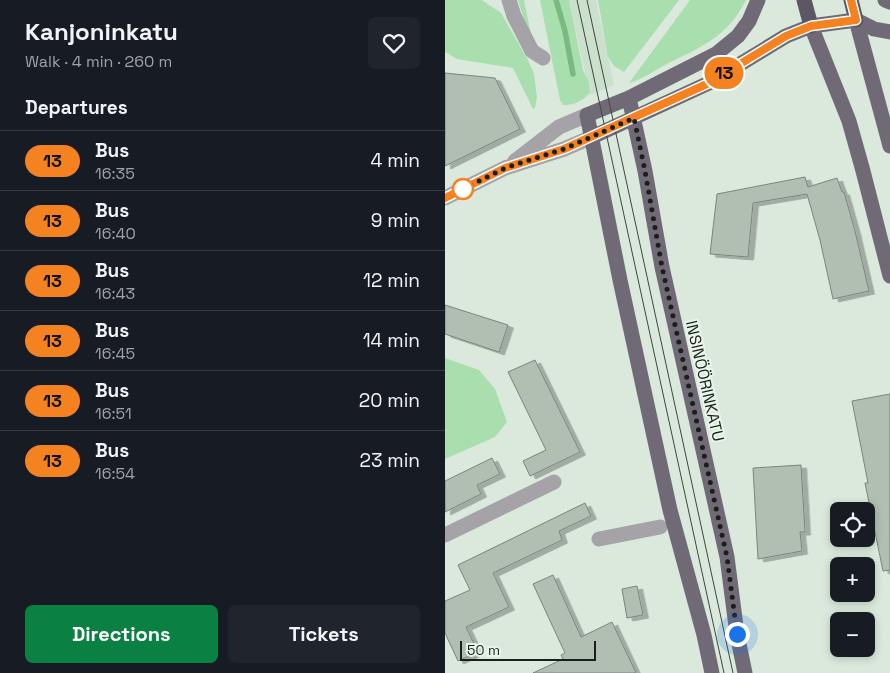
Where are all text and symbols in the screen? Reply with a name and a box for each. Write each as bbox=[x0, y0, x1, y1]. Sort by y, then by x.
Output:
text: Kanjoninkatu bbox=[25, 16, 178, 47]
button: heart bbox=[368, 17, 420, 69]
text: Walk · 4 min · 260 m bbox=[25, 51, 172, 72]
line badge: 13 bbox=[701, 57, 747, 89]
text: 13 bbox=[714, 61, 734, 84]
text: Departures bbox=[25, 95, 128, 120]
text: Bus bbox=[95, 138, 129, 163]
text: 4 min bbox=[371, 148, 420, 173]
text: 13 bbox=[43, 149, 62, 172]
text: 16:35 bbox=[95, 163, 135, 184]
unlabelled marker bbox=[452, 178, 474, 200]
text: Bus bbox=[95, 198, 129, 223]
text: 9 min bbox=[371, 208, 420, 233]
text: 13 bbox=[43, 209, 62, 232]
text: 16:40 bbox=[95, 223, 136, 244]
text: Bus bbox=[95, 258, 129, 283]
text: 12 min bbox=[363, 268, 420, 293]
text: 13 bbox=[43, 269, 62, 292]
text: 16:43 bbox=[95, 283, 135, 304]
text: Bus bbox=[95, 318, 129, 343]
street label: INSINÖÖRINKATU bbox=[681, 318, 729, 444]
text: 14 min bbox=[363, 328, 420, 353]
text: 13 bbox=[43, 329, 62, 352]
text: 16:45 bbox=[95, 343, 135, 364]
text: Bus bbox=[95, 378, 129, 403]
text: 20 min bbox=[359, 388, 420, 413]
text: 13 bbox=[43, 389, 62, 412]
text: 16:51 bbox=[95, 403, 132, 424]
text: Bus bbox=[95, 438, 129, 463]
text: 23 min bbox=[360, 448, 420, 473]
text: 13 bbox=[43, 449, 62, 472]
text: 16:54 bbox=[95, 463, 135, 484]
map controls bbox=[830, 502, 875, 657]
button: locate bbox=[830, 502, 875, 547]
button: + bbox=[830, 557, 875, 602]
button: Directions bbox=[25, 605, 218, 663]
button: Tickets bbox=[228, 605, 420, 663]
button: − bbox=[830, 612, 875, 657]
your location bbox=[725, 622, 750, 647]
scale bar bbox=[460, 638, 596, 661]
text: 50 m bbox=[467, 641, 500, 659]

